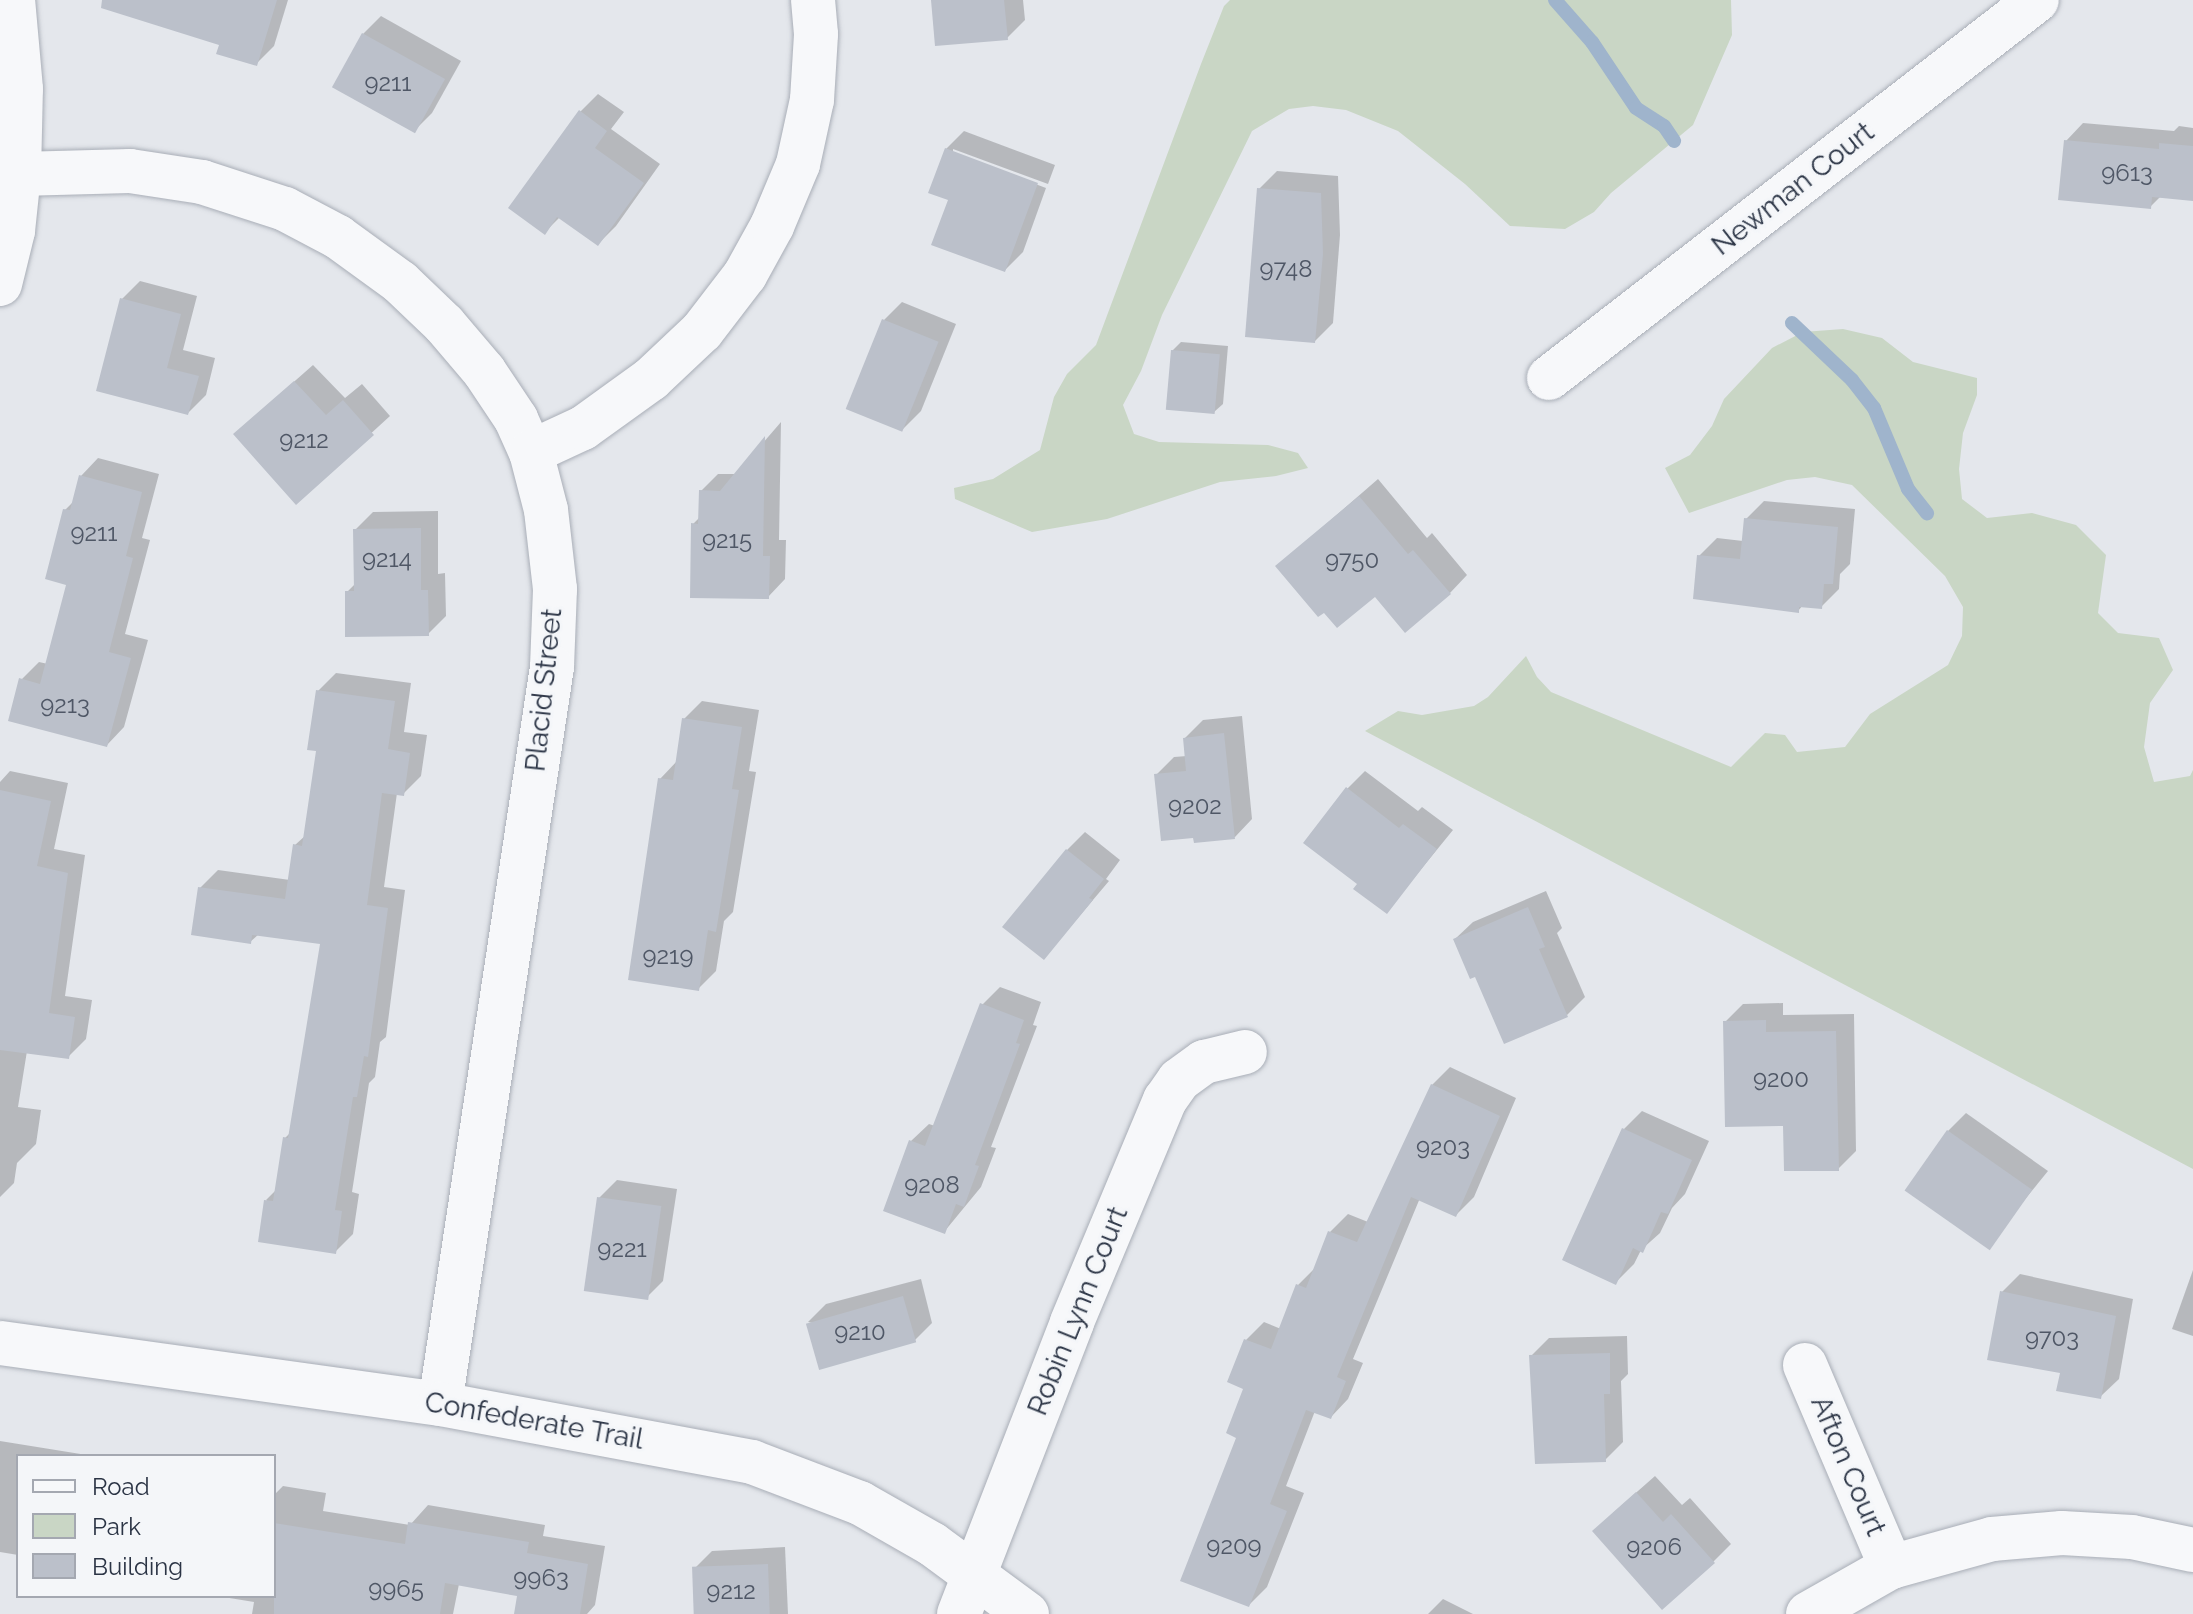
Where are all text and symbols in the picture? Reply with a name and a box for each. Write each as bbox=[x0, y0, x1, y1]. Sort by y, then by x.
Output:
house number: 9211 bbox=[364, 69, 412, 97]
street label: Newman Court bbox=[1705, 115, 1881, 263]
house number: 9613 bbox=[2101, 159, 2153, 187]
house number: 9748 bbox=[1260, 255, 1312, 283]
house number: 9212 bbox=[279, 426, 329, 454]
house number: 9211 bbox=[70, 519, 118, 547]
house number: 9215 bbox=[702, 526, 752, 554]
house number: 9214 bbox=[362, 545, 412, 573]
house number: 9750 bbox=[1325, 546, 1379, 574]
street label: Placid Street bbox=[519, 607, 569, 773]
house number: 9213 bbox=[40, 691, 90, 719]
house number: 9202 bbox=[1168, 792, 1222, 820]
house number: 9219 bbox=[643, 942, 693, 970]
house number: 9200 bbox=[1753, 1065, 1809, 1093]
house number: 9203 bbox=[1416, 1133, 1470, 1161]
house number: 9208 bbox=[904, 1171, 960, 1199]
street label: Robin Lynn Court bbox=[1021, 1202, 1135, 1420]
house number: 9221 bbox=[597, 1235, 647, 1263]
house number: 9210 bbox=[834, 1318, 886, 1346]
house number: 9703 bbox=[2025, 1324, 2079, 1352]
street label: Confederate Trail bbox=[422, 1385, 646, 1457]
street label: Afton Court bbox=[1803, 1391, 1893, 1541]
legend bbox=[16, 1454, 276, 1598]
text: Road bbox=[92, 1472, 150, 1501]
text: Park bbox=[92, 1512, 141, 1541]
house number: 9209 bbox=[1206, 1532, 1262, 1560]
house number: 9206 bbox=[1626, 1533, 1682, 1561]
text: Building bbox=[92, 1552, 183, 1581]
house number: 9963 bbox=[513, 1564, 569, 1592]
house number: 9965 bbox=[368, 1575, 424, 1603]
house number: 9212 bbox=[706, 1577, 756, 1605]

